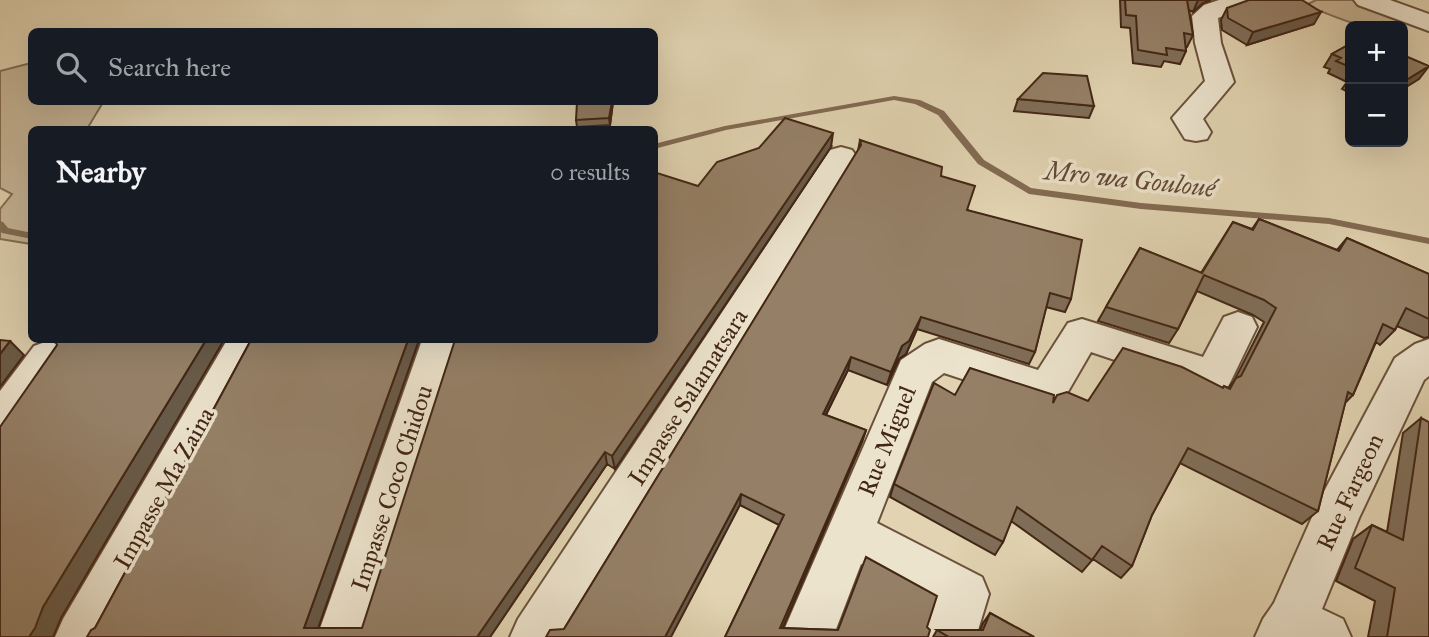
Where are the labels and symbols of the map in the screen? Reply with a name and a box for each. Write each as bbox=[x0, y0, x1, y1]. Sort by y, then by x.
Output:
water label: Mro wa Gouloué bbox=[1040, 154, 1221, 204]
street label: Impasse Salamatsara bbox=[622, 302, 755, 491]
street label: Impasse Coco Chidou bbox=[345, 381, 440, 595]
street label: Rue Miguel bbox=[851, 381, 923, 501]
street label: Impasse Ma Zaina bbox=[107, 401, 221, 574]
street label: Rue Fargeon bbox=[1310, 429, 1390, 555]

